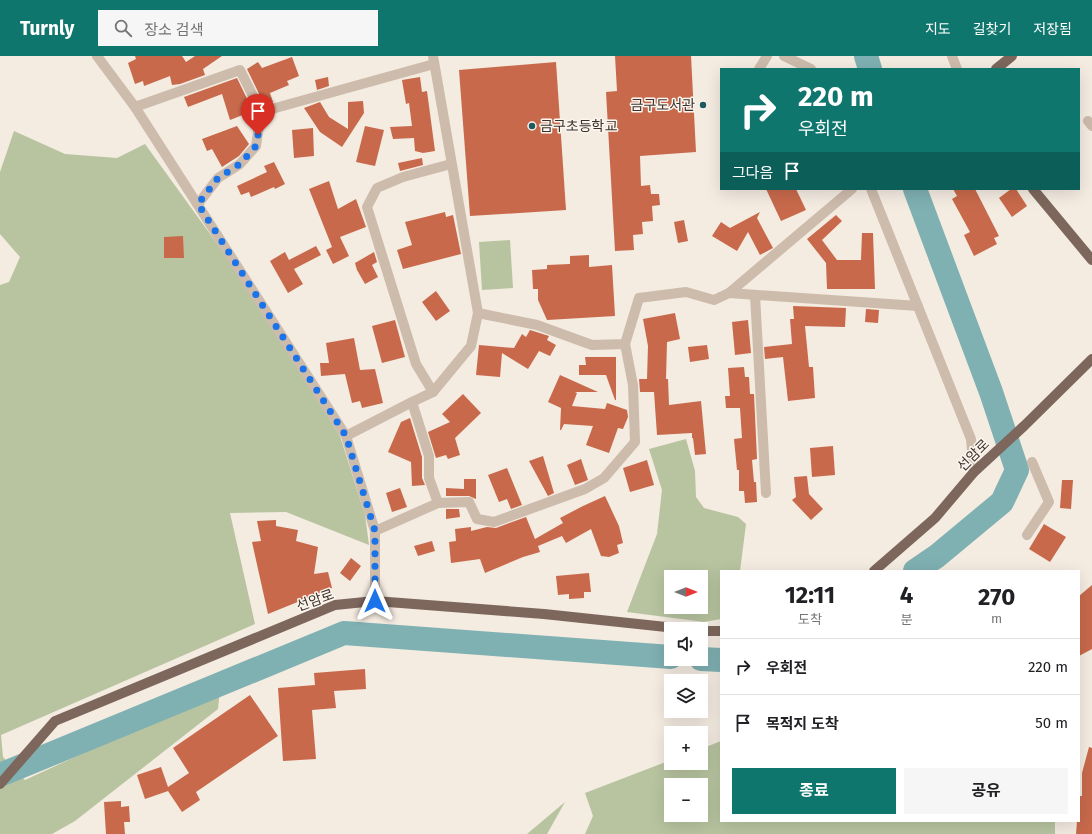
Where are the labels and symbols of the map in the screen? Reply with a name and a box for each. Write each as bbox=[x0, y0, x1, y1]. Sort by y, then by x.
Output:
pin bbox=[241, 94, 275, 135]
place label: 금구도서관 bbox=[631, 97, 695, 114]
marker: 금구도서관 bbox=[698, 100, 708, 110]
place label: 금구초등학교 bbox=[540, 118, 617, 135]
marker: 금구초등학교 bbox=[527, 121, 537, 131]
street label: 선암로 bbox=[954, 436, 993, 475]
north arrow bbox=[664, 570, 708, 614]
position arrow bbox=[354, 580, 396, 622]
street label: 선암로 bbox=[294, 586, 336, 615]

